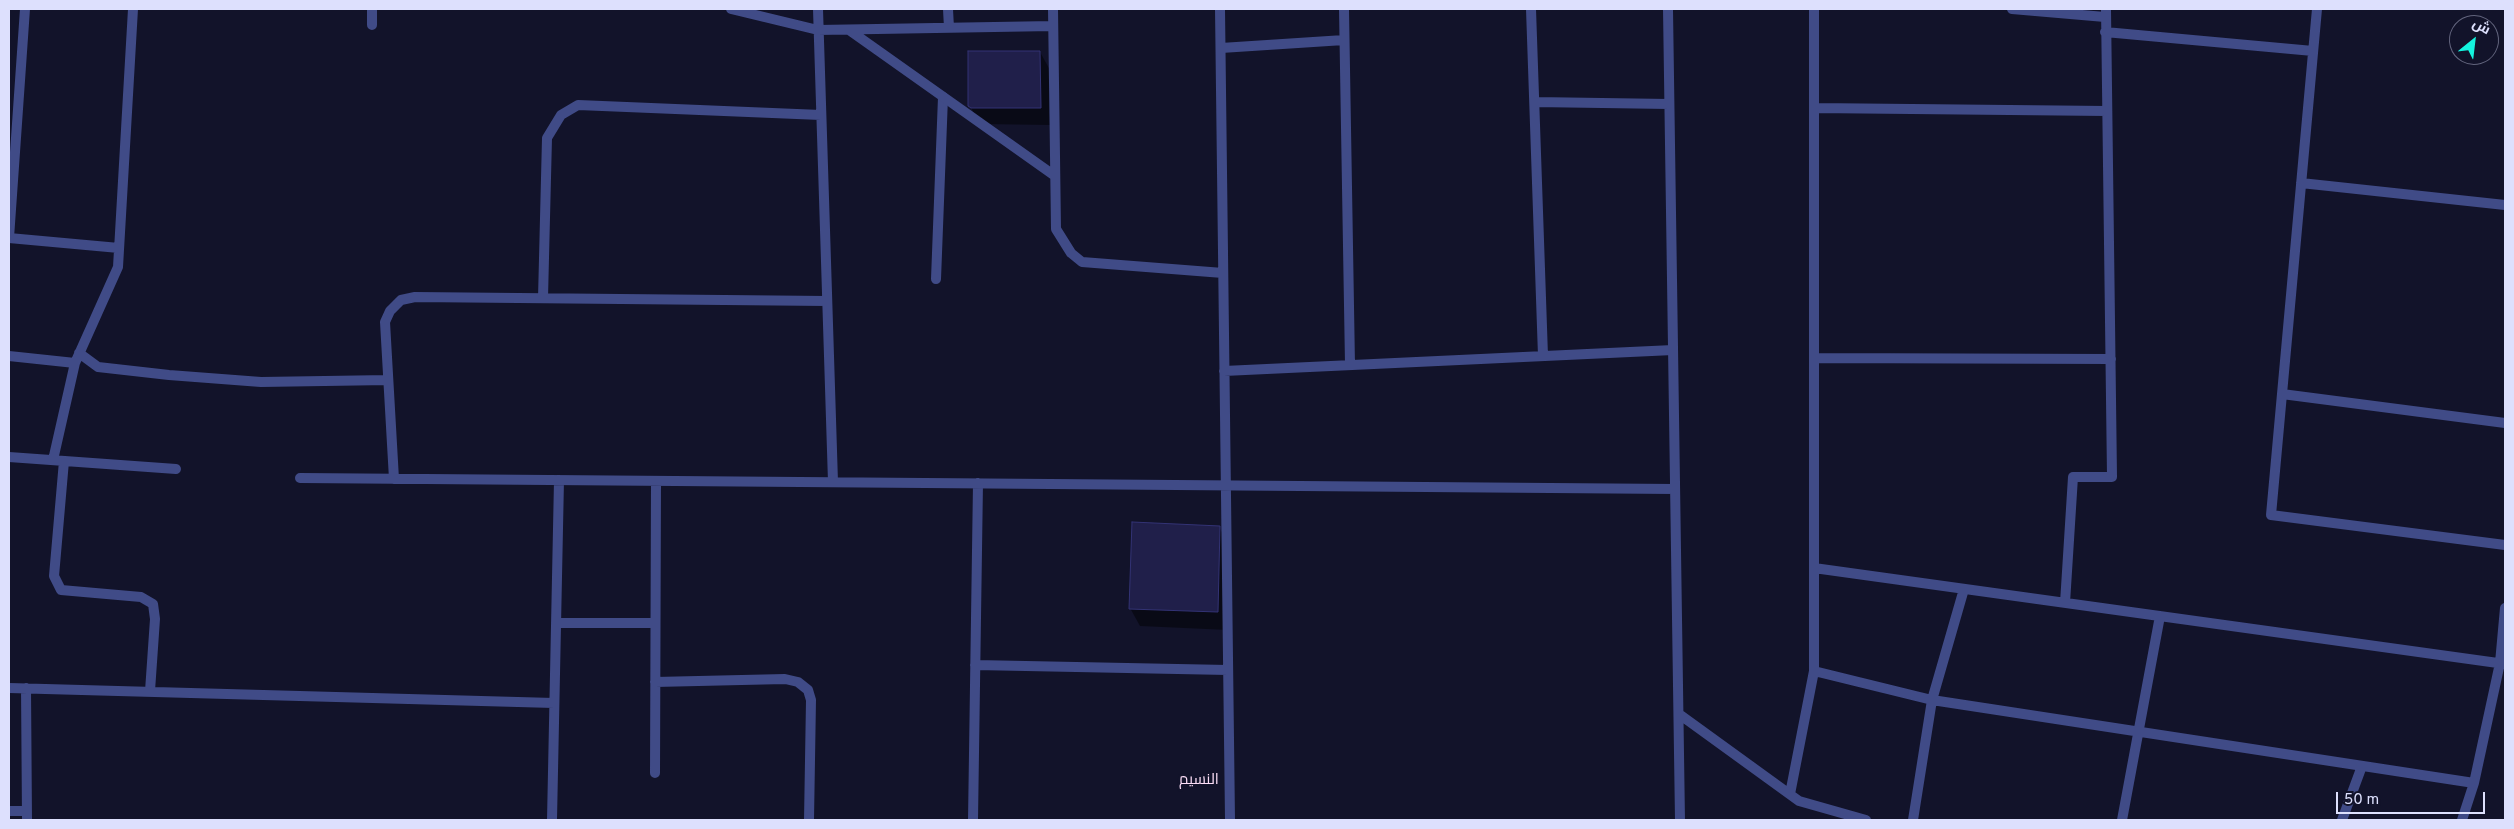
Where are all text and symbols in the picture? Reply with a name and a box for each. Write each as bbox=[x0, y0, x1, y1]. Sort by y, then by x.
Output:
north arrow bbox=[2449, 15, 2499, 65]
text: ش bbox=[2469, 16, 2493, 39]
district label: النسيم bbox=[1179, 772, 1219, 790]
scale bar bbox=[2339, 782, 2488, 814]
text: 50 m bbox=[2344, 791, 2379, 810]

